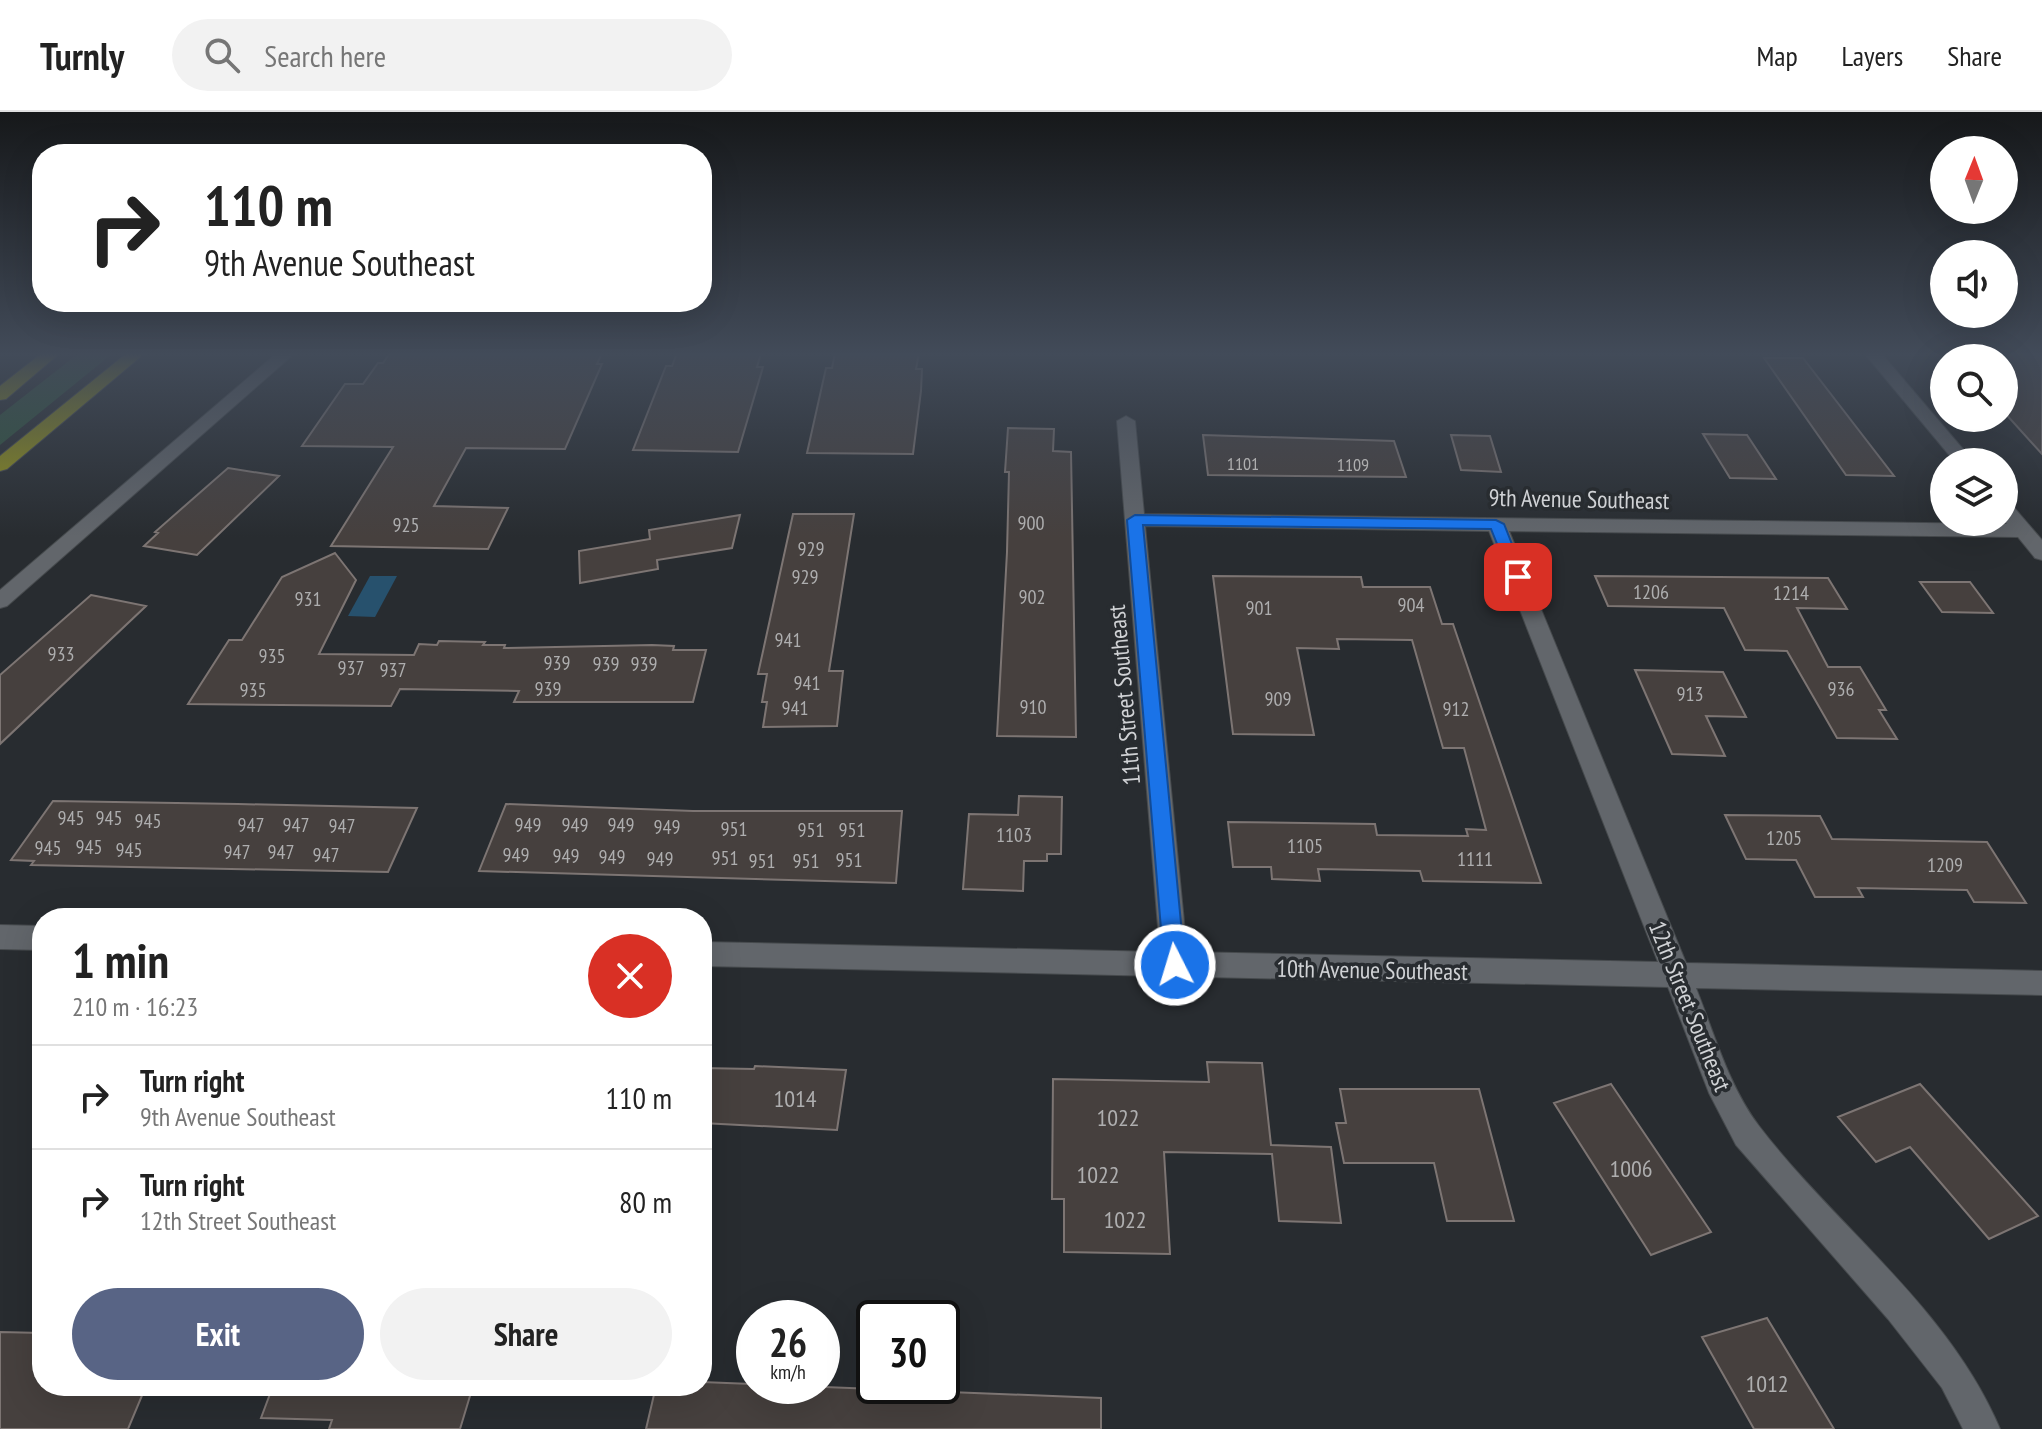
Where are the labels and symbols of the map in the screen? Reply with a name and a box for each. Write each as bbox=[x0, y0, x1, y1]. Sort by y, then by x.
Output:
north arrow bbox=[1930, 136, 2018, 224]
house number: 1101 bbox=[1227, 452, 1259, 475]
house number: 1109 bbox=[1337, 453, 1369, 476]
street label: 9th Avenue Southeast bbox=[1488, 482, 1670, 516]
house number: 900 bbox=[1018, 510, 1045, 536]
house number: 925 bbox=[393, 512, 420, 538]
house number: 929 bbox=[798, 536, 825, 562]
pin bbox=[1484, 543, 1552, 611]
house number: 929 bbox=[792, 564, 819, 590]
house number: 1206 bbox=[1633, 579, 1669, 605]
house number: 1214 bbox=[1773, 580, 1809, 606]
house number: 902 bbox=[1019, 584, 1046, 610]
house number: 931 bbox=[295, 586, 322, 612]
house number: 904 bbox=[1398, 592, 1425, 618]
house number: 901 bbox=[1246, 595, 1273, 621]
street label: 11th Street Southeast bbox=[1101, 603, 1147, 787]
house number: 941 bbox=[775, 627, 802, 653]
house number: 933 bbox=[48, 641, 75, 667]
house number: 935 bbox=[259, 643, 286, 669]
house number: 939 bbox=[544, 650, 571, 676]
house number: 939 bbox=[593, 651, 620, 677]
house number: 939 bbox=[631, 651, 658, 677]
house number: 937 bbox=[338, 655, 365, 681]
house number: 937 bbox=[380, 657, 407, 683]
house number: 941 bbox=[794, 670, 821, 696]
house number: 939 bbox=[535, 676, 562, 702]
house number: 936 bbox=[1828, 676, 1855, 702]
house number: 935 bbox=[240, 677, 267, 703]
house number: 913 bbox=[1677, 681, 1704, 707]
house number: 909 bbox=[1265, 686, 1292, 712]
house number: 910 bbox=[1020, 694, 1047, 720]
house number: 941 bbox=[782, 695, 809, 721]
house number: 912 bbox=[1443, 696, 1470, 722]
house number: 945 bbox=[58, 805, 85, 831]
house number: 945 bbox=[96, 805, 123, 831]
house number: 945 bbox=[135, 808, 162, 834]
house number: 947 bbox=[238, 812, 265, 838]
house number: 947 bbox=[283, 812, 310, 838]
house number: 949 bbox=[515, 812, 542, 838]
house number: 949 bbox=[562, 812, 589, 838]
house number: 949 bbox=[608, 812, 635, 838]
house number: 947 bbox=[329, 813, 356, 839]
house number: 949 bbox=[654, 814, 681, 840]
house number: 951 bbox=[721, 816, 748, 842]
house number: 951 bbox=[798, 817, 825, 843]
house number: 951 bbox=[839, 817, 866, 843]
house number: 1103 bbox=[996, 822, 1032, 848]
house number: 1205 bbox=[1766, 825, 1802, 851]
house number: 1105 bbox=[1287, 833, 1323, 859]
house number: 945 bbox=[76, 834, 103, 860]
house number: 945 bbox=[35, 835, 62, 861]
house number: 945 bbox=[116, 837, 143, 863]
house number: 947 bbox=[224, 839, 251, 865]
house number: 947 bbox=[268, 839, 295, 865]
house number: 947 bbox=[313, 842, 340, 868]
house number: 949 bbox=[503, 842, 530, 868]
house number: 949 bbox=[553, 843, 580, 869]
house number: 949 bbox=[599, 844, 626, 870]
house number: 951 bbox=[712, 845, 739, 871]
house number: 949 bbox=[647, 846, 674, 872]
house number: 1111 bbox=[1457, 846, 1493, 872]
house number: 951 bbox=[836, 847, 863, 873]
house number: 951 bbox=[749, 848, 776, 874]
house number: 951 bbox=[793, 848, 820, 874]
house number: 1209 bbox=[1927, 852, 1963, 878]
street label: 12th Street Southeast bbox=[1642, 916, 1738, 1096]
position arrow bbox=[1133, 923, 1217, 1007]
street label: 10th Avenue Southeast bbox=[1276, 953, 1468, 987]
house number: 1014 bbox=[773, 1083, 817, 1114]
house number: 1022 bbox=[1096, 1102, 1140, 1133]
house number: 1006 bbox=[1609, 1153, 1653, 1184]
house number: 1022 bbox=[1076, 1159, 1120, 1190]
house number: 1022 bbox=[1103, 1204, 1147, 1235]
speed limit sign: 30 bbox=[856, 1300, 960, 1404]
house number: 1012 bbox=[1745, 1368, 1789, 1399]

